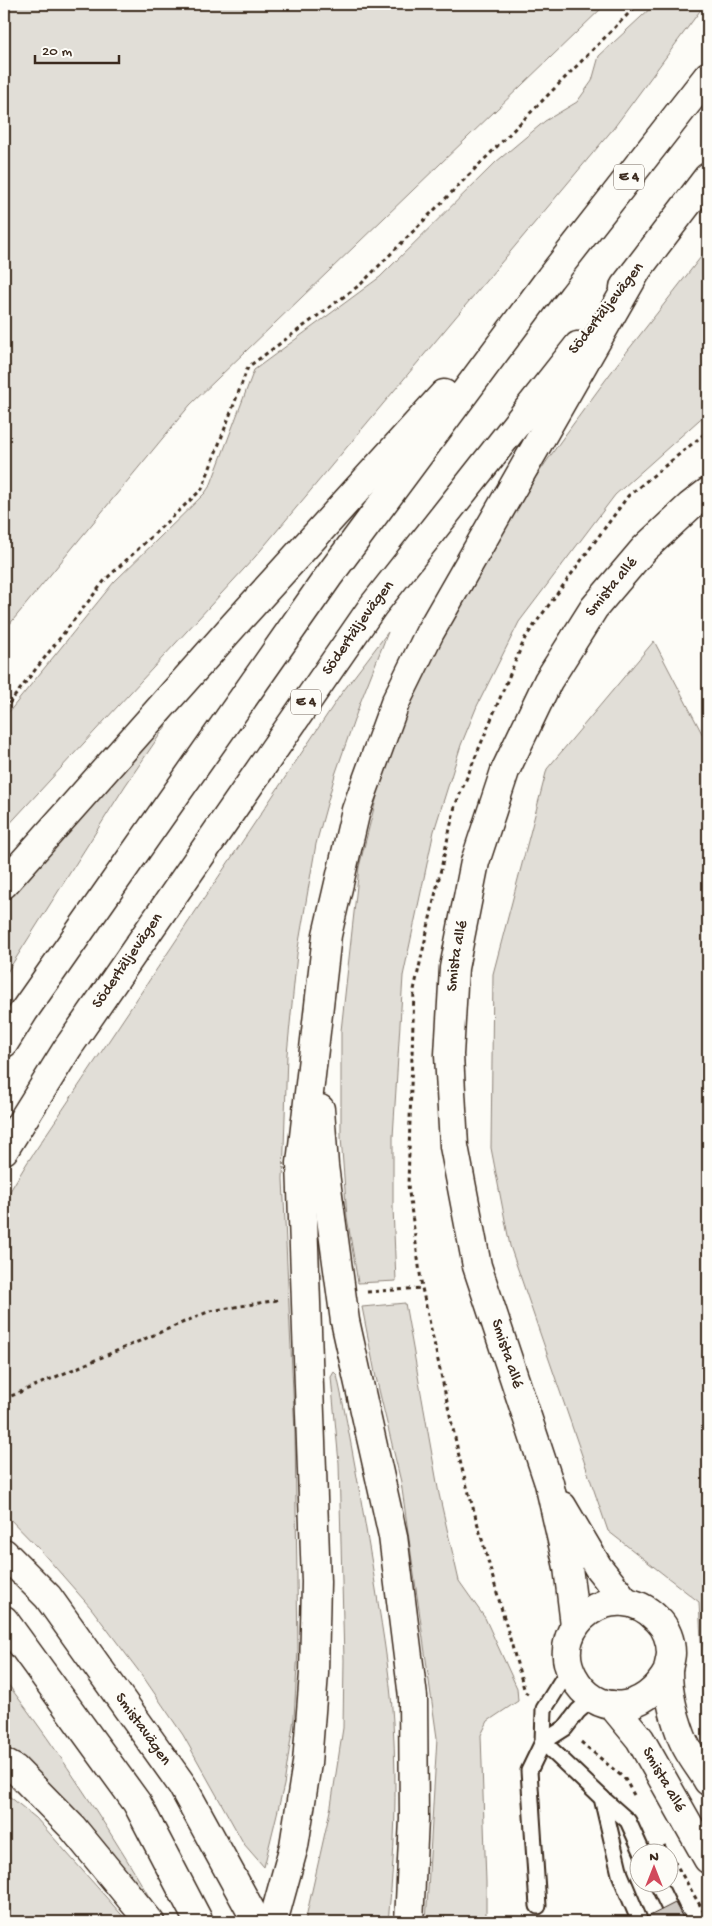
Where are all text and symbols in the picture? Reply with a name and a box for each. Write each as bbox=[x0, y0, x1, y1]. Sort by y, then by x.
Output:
scale bar bbox=[35, 32, 119, 64]
text: 20 m bbox=[42, 43, 72, 61]
road number: E 4 bbox=[614, 164, 644, 190]
street label: Södertäljevägen bbox=[565, 259, 649, 359]
street label: Smista allé bbox=[582, 553, 643, 620]
street label: Södertäljevägen bbox=[318, 577, 399, 679]
road number: E 4 bbox=[291, 690, 321, 714]
street label: Södertäljevägen bbox=[88, 909, 168, 1012]
street label: Smista allé bbox=[443, 918, 473, 992]
street label: Smista allé bbox=[486, 1317, 526, 1392]
street label: Smistavägen bbox=[110, 1690, 175, 1770]
street label: Smista allé bbox=[637, 1744, 689, 1816]
north arrow bbox=[630, 1844, 680, 1894]
text: N bbox=[649, 1849, 659, 1866]

